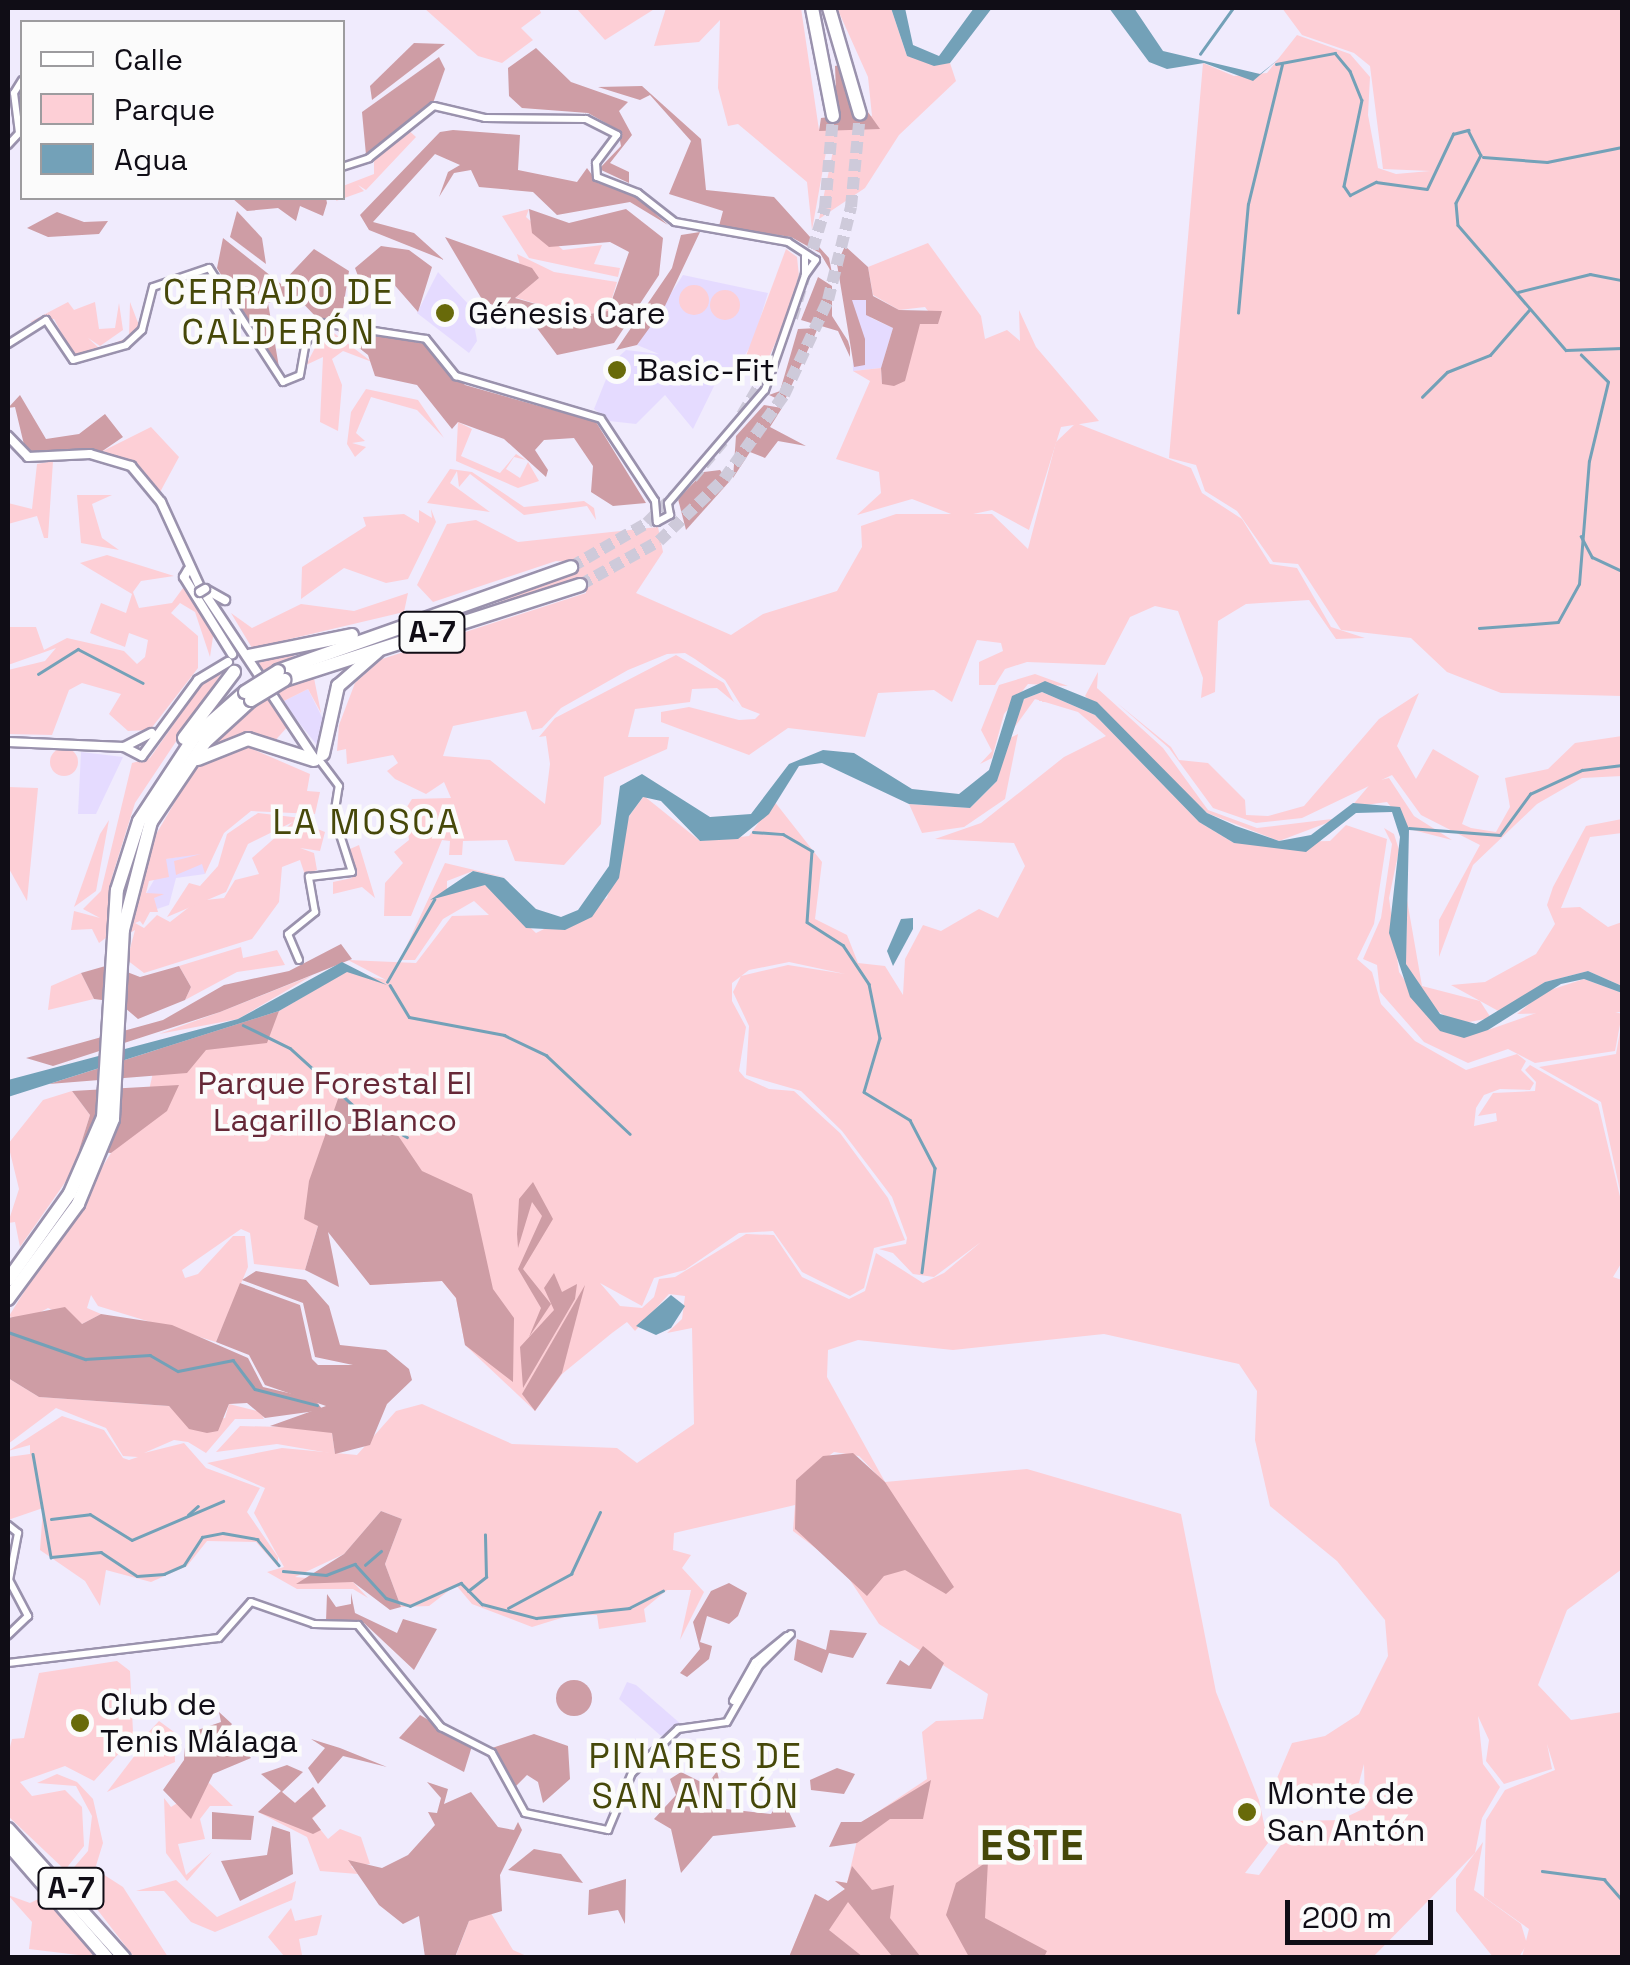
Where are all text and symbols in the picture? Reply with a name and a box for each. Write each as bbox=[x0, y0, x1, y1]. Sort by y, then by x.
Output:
legend bbox=[20, 20, 345, 200]
text: Calle bbox=[114, 40, 183, 79]
text: Parque bbox=[114, 90, 215, 129]
text: Agua bbox=[114, 140, 188, 179]
district label: CERRADO DE CALDERÓN bbox=[163, 271, 395, 353]
place label: Génesis Care bbox=[468, 294, 666, 332]
marker: Génesis Care bbox=[432, 300, 458, 326]
place label: Basic-Fit bbox=[637, 351, 775, 389]
marker: Basic-Fit bbox=[606, 359, 628, 381]
road number: A-7 bbox=[397, 607, 467, 657]
district label: LA MOSCA bbox=[272, 801, 462, 843]
park label: Parque Forestal El Lagarillo Blanco bbox=[198, 1065, 472, 1140]
place label: Club de Tenis Málaga bbox=[100, 1686, 298, 1761]
marker: Club de Tenis Málaga bbox=[69, 1712, 91, 1734]
district label: PINARES DE SAN ANTÓN bbox=[588, 1735, 804, 1817]
place label: Monte de San Antón bbox=[1267, 1775, 1426, 1850]
marker: Monte de San Antón bbox=[1236, 1801, 1258, 1823]
district label: ESTE bbox=[980, 1821, 1086, 1871]
road number: A-7 bbox=[36, 1863, 106, 1913]
scale bar bbox=[1290, 1880, 1438, 1942]
text: 200 m bbox=[1302, 1898, 1392, 1937]

